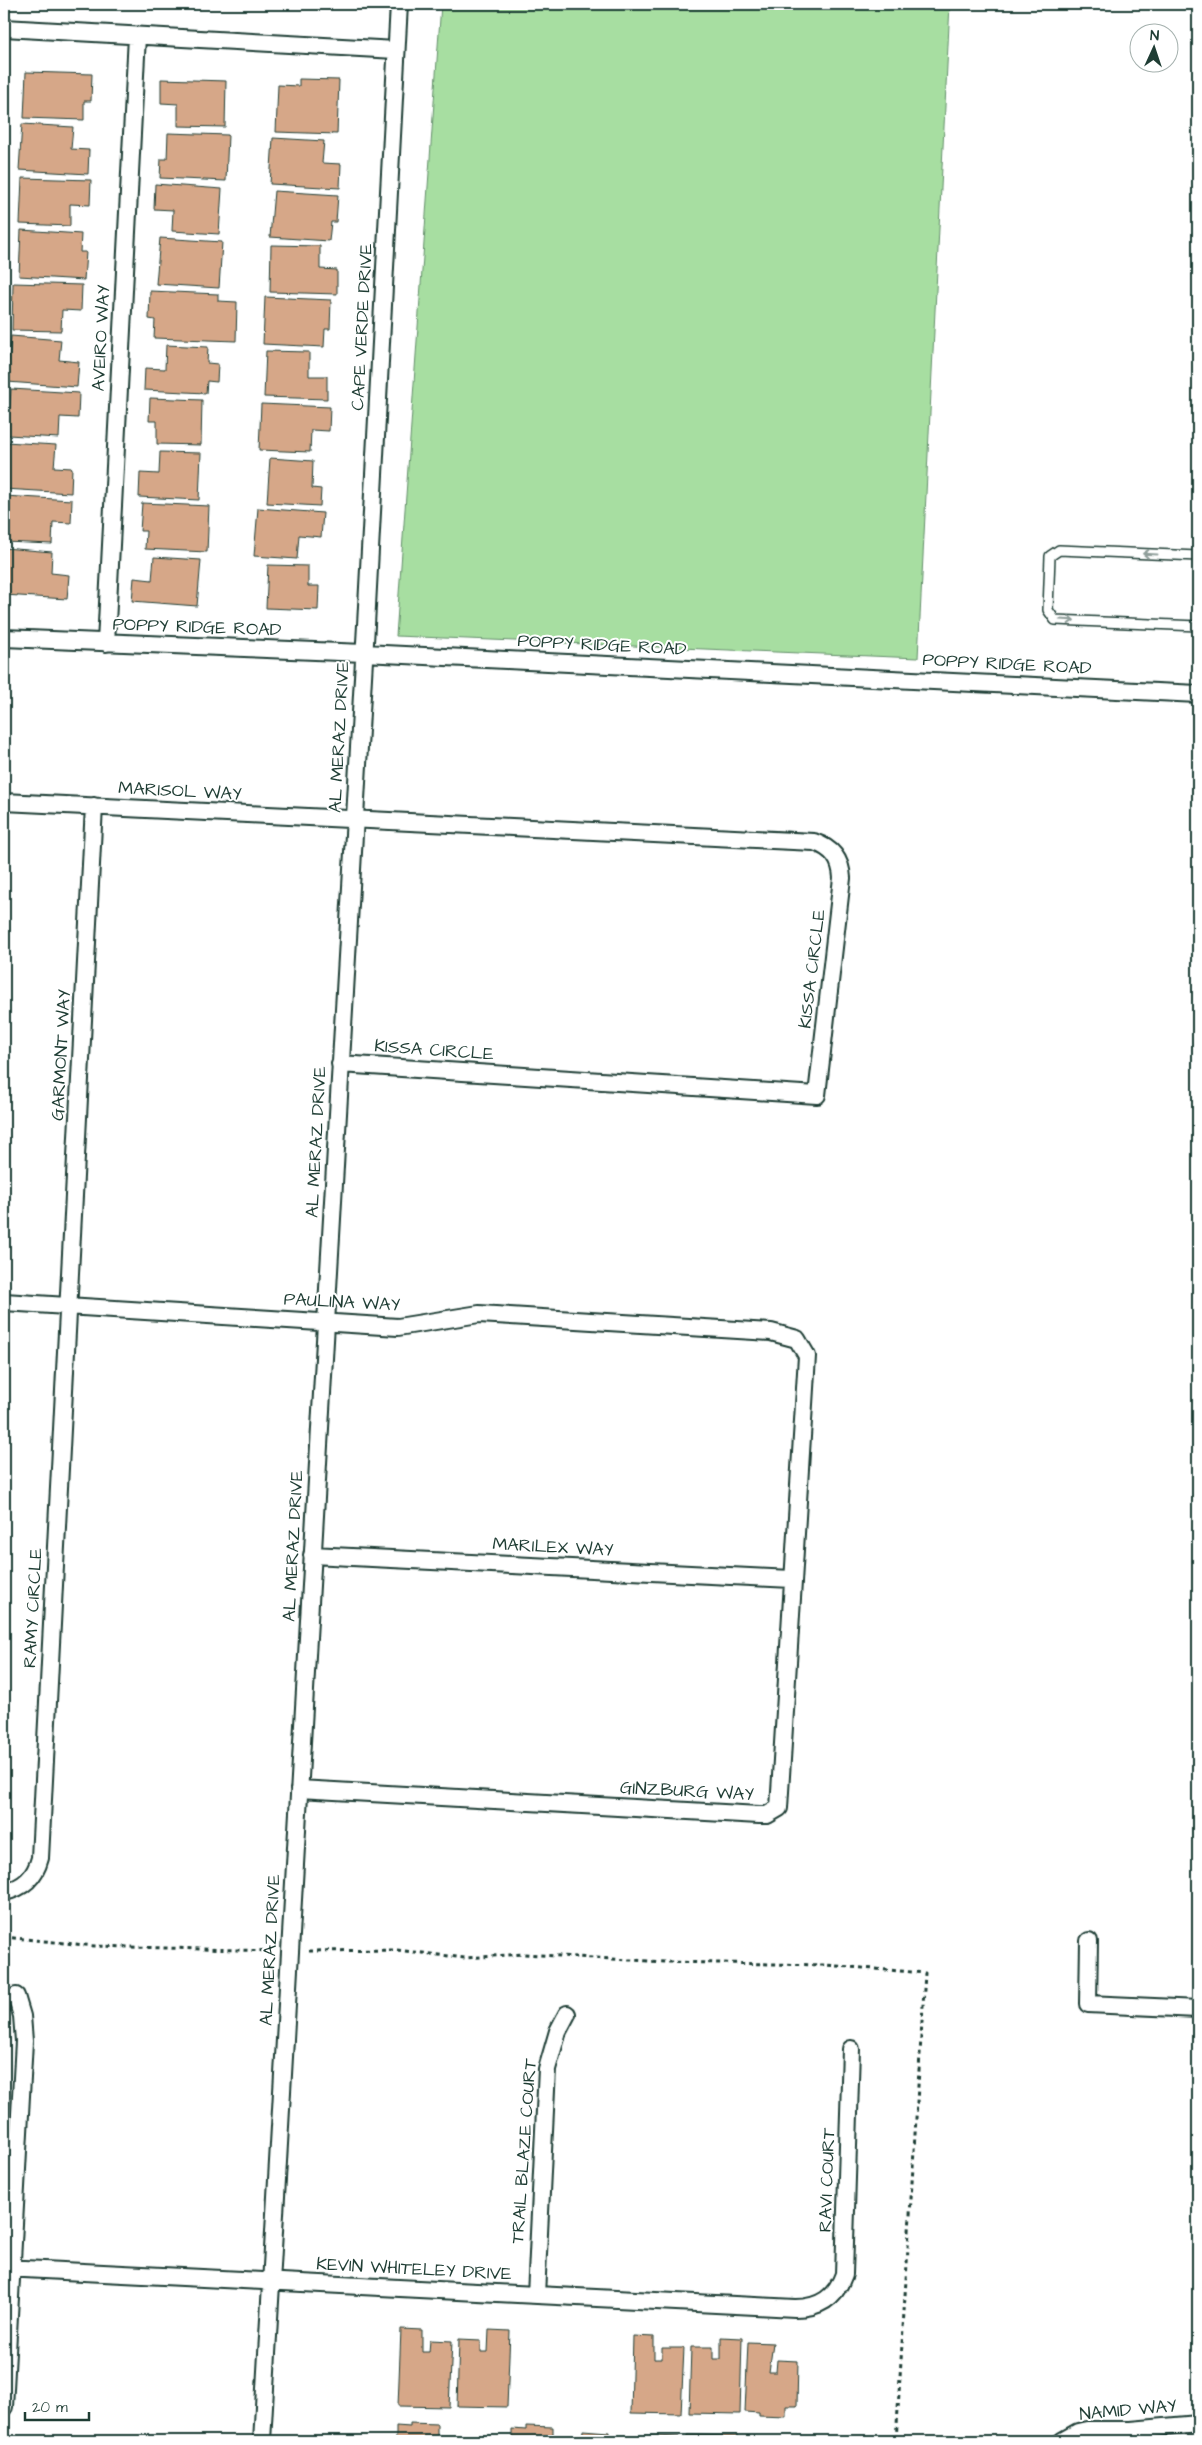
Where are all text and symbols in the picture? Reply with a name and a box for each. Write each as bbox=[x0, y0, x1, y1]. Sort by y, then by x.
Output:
north arrow bbox=[1130, 22, 1180, 72]
text: N bbox=[1150, 26, 1160, 46]
street label: CAPE VERDE DRIVE bbox=[345, 243, 379, 411]
street label: AVEIRO WAY bbox=[86, 284, 116, 392]
one-way arrow bbox=[1142, 549, 1158, 558]
street label: POPPY RIDGE ROAD bbox=[112, 612, 282, 642]
one-way arrow bbox=[1058, 615, 1075, 625]
street label: POPPY RIDGE ROAD bbox=[517, 628, 687, 662]
street label: POPPY RIDGE ROAD bbox=[922, 647, 1092, 681]
street label: AL MERAZ DRIVE bbox=[323, 660, 355, 813]
street label: MARISOL WAY bbox=[118, 775, 243, 807]
street label: KISSA CIRCLE bbox=[792, 908, 832, 1030]
street label: GARMONT WAY bbox=[45, 988, 77, 1121]
street label: KISSA CIRCLE bbox=[373, 1033, 495, 1067]
street label: AL MERAZ DRIVE bbox=[300, 1065, 332, 1218]
street label: PAULINA WAY bbox=[283, 1286, 401, 1318]
street label: AL MERAZ DRIVE bbox=[277, 1469, 309, 1622]
street label: MARILEX WAY bbox=[492, 1531, 615, 1563]
street label: RAMY CIRCLE bbox=[17, 1547, 49, 1669]
street label: GINZBURG WAY bbox=[619, 1775, 755, 1807]
street label: AL MERAZ DRIVE bbox=[254, 1873, 286, 2026]
street label: TRAIL BLAZE COURT bbox=[505, 2057, 543, 2244]
street label: RAVI COURT bbox=[813, 2127, 841, 2233]
street label: KEVIN WHITELEY DRIVE bbox=[316, 2251, 513, 2287]
scale bar bbox=[25, 2390, 89, 2422]
street label: NAMID WAY bbox=[1078, 2393, 1178, 2427]
text: 20 m bbox=[32, 2397, 68, 2418]

